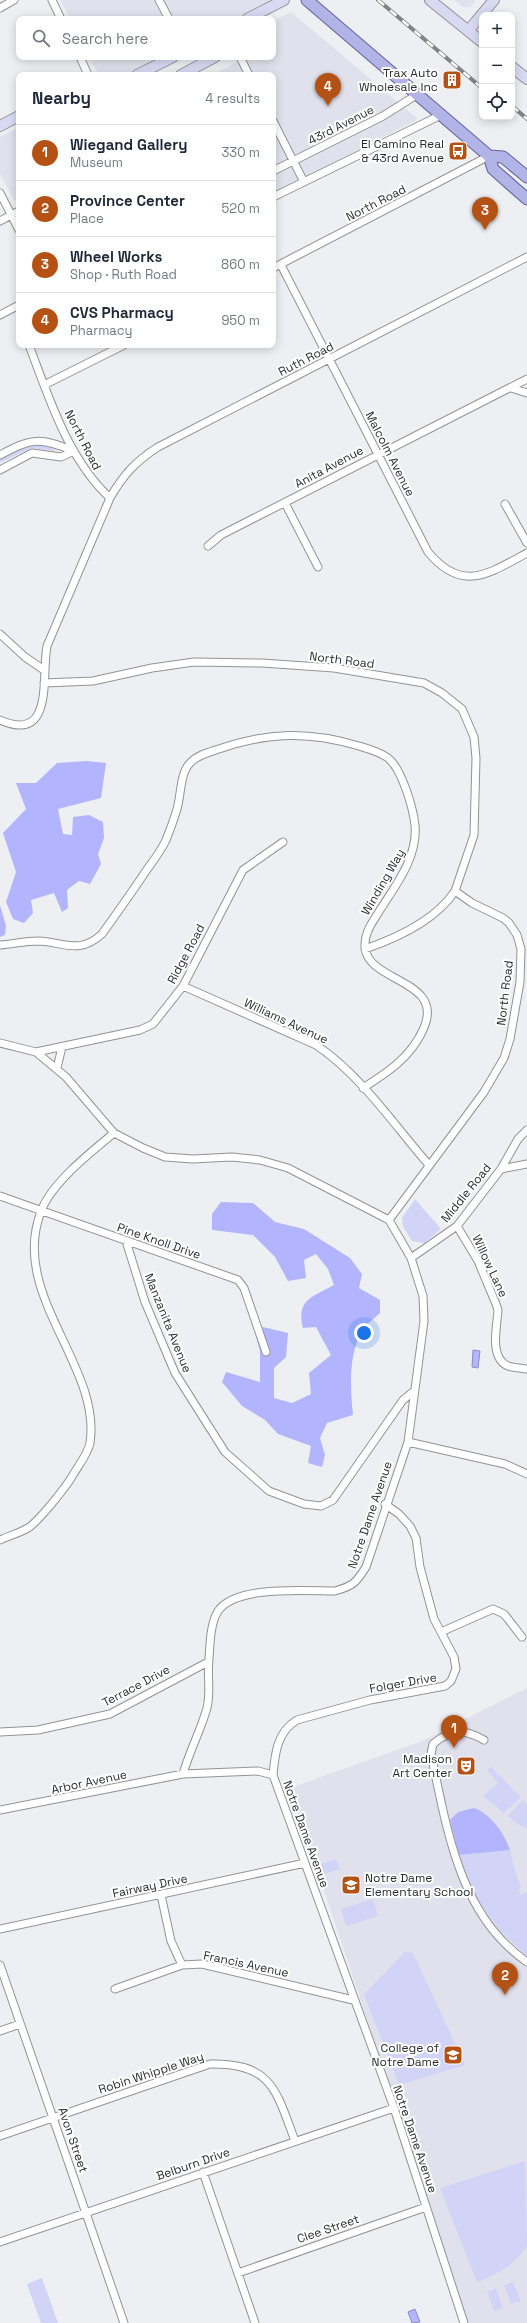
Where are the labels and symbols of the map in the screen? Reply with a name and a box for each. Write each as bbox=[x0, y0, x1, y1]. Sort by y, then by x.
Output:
place label: Trax Auto Wholesale Inc bbox=[359, 65, 438, 95]
building icon: Trax Auto Wholesale Inc bbox=[441, 69, 463, 91]
pin: 4 bbox=[315, 73, 341, 106]
street label: 43rd Avenue bbox=[305, 102, 377, 148]
place label: El Camino Real & 43rd Avenue bbox=[361, 136, 444, 166]
bus stop icon: El Camino Real & 43rd Avenue bbox=[447, 140, 469, 162]
street label: North Road bbox=[343, 181, 409, 225]
pin: 3 bbox=[472, 197, 498, 230]
street label: Ruth Road bbox=[275, 338, 337, 380]
street label: North Road bbox=[61, 407, 105, 473]
street label: Malcolm Avenue bbox=[362, 409, 418, 499]
street label: Anita Avenue bbox=[292, 442, 366, 492]
street label: North Road bbox=[309, 648, 375, 672]
street label: Winding Way bbox=[358, 846, 408, 918]
street label: Ridge Road bbox=[164, 921, 208, 987]
street label: North Road bbox=[493, 960, 517, 1026]
street label: Williams Avenue bbox=[241, 994, 331, 1048]
street label: Middle Road bbox=[437, 1160, 495, 1226]
street label: Pine Knoll Drive bbox=[115, 1219, 203, 1263]
street label: Willow Lane bbox=[469, 1232, 511, 1300]
street label: Manzanita Avenue bbox=[141, 1271, 195, 1375]
your location bbox=[354, 1323, 374, 1343]
street label: Notre Dame Avenue bbox=[344, 1459, 396, 1571]
street label: Terrace Drive bbox=[99, 1661, 173, 1711]
street label: Folger Drive bbox=[368, 1669, 438, 1697]
pin: 1 bbox=[441, 1715, 467, 1748]
place label: Madison Art Center bbox=[392, 1751, 452, 1781]
theatre icon: Madison Art Center bbox=[455, 1755, 477, 1777]
street label: Arbor Avenue bbox=[50, 1766, 128, 1798]
street label: Notre Dame Avenue bbox=[279, 1778, 333, 1890]
street label: Fairway Drive bbox=[111, 1870, 189, 1902]
place label: Notre Dame Elementary School bbox=[365, 1870, 473, 1900]
school or university icon: Notre Dame Elementary School bbox=[340, 1874, 362, 1896]
street label: Francis Avenue bbox=[202, 1947, 290, 1981]
pin: 2 bbox=[492, 1962, 518, 1995]
place label: College of Notre Dame bbox=[372, 2040, 439, 2070]
school or university icon: College of Notre Dame bbox=[442, 2044, 464, 2066]
street label: Robin Whipple Way bbox=[96, 2048, 206, 2098]
street label: Notre Dame Avenue bbox=[389, 2083, 441, 2195]
street label: Avon Street bbox=[54, 2105, 92, 2175]
street label: Belburn Drive bbox=[154, 2144, 232, 2184]
street label: Clee Street bbox=[295, 2211, 361, 2247]

